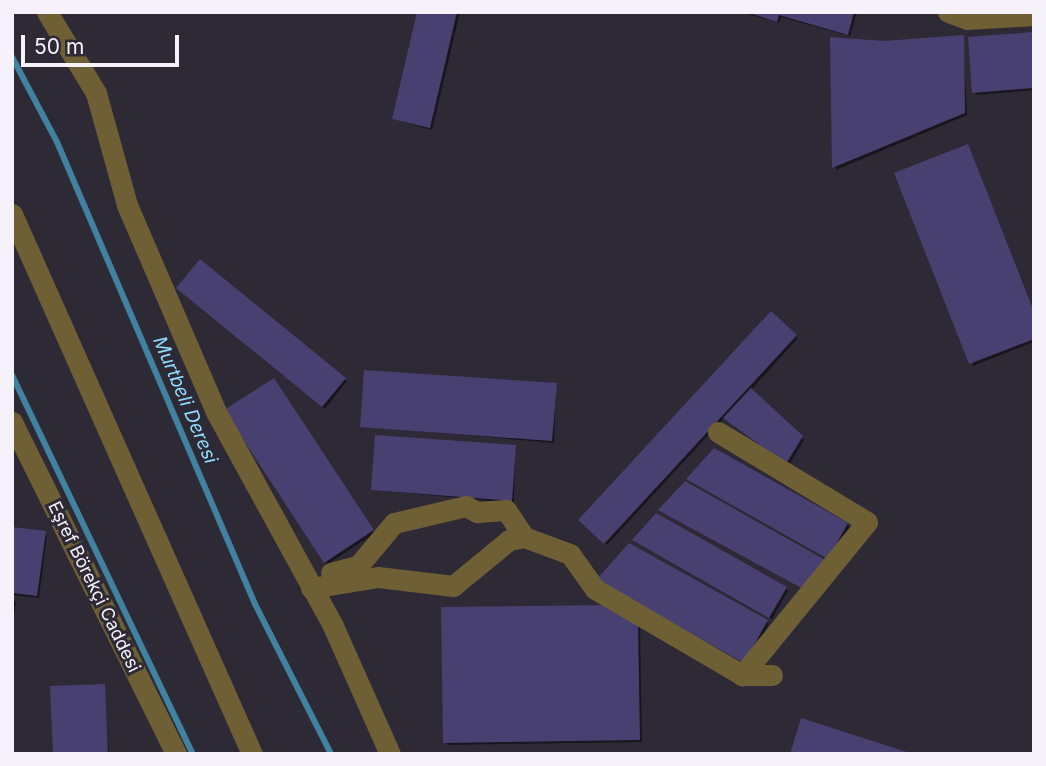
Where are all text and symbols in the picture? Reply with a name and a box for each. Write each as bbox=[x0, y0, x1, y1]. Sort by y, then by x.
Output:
scale bar bbox=[24, 21, 182, 65]
text: 50 m bbox=[34, 34, 84, 59]
water label: Murtbeli Deresi bbox=[148, 333, 222, 467]
street label: Eşref Börekçi Caddesi bbox=[43, 498, 145, 676]

